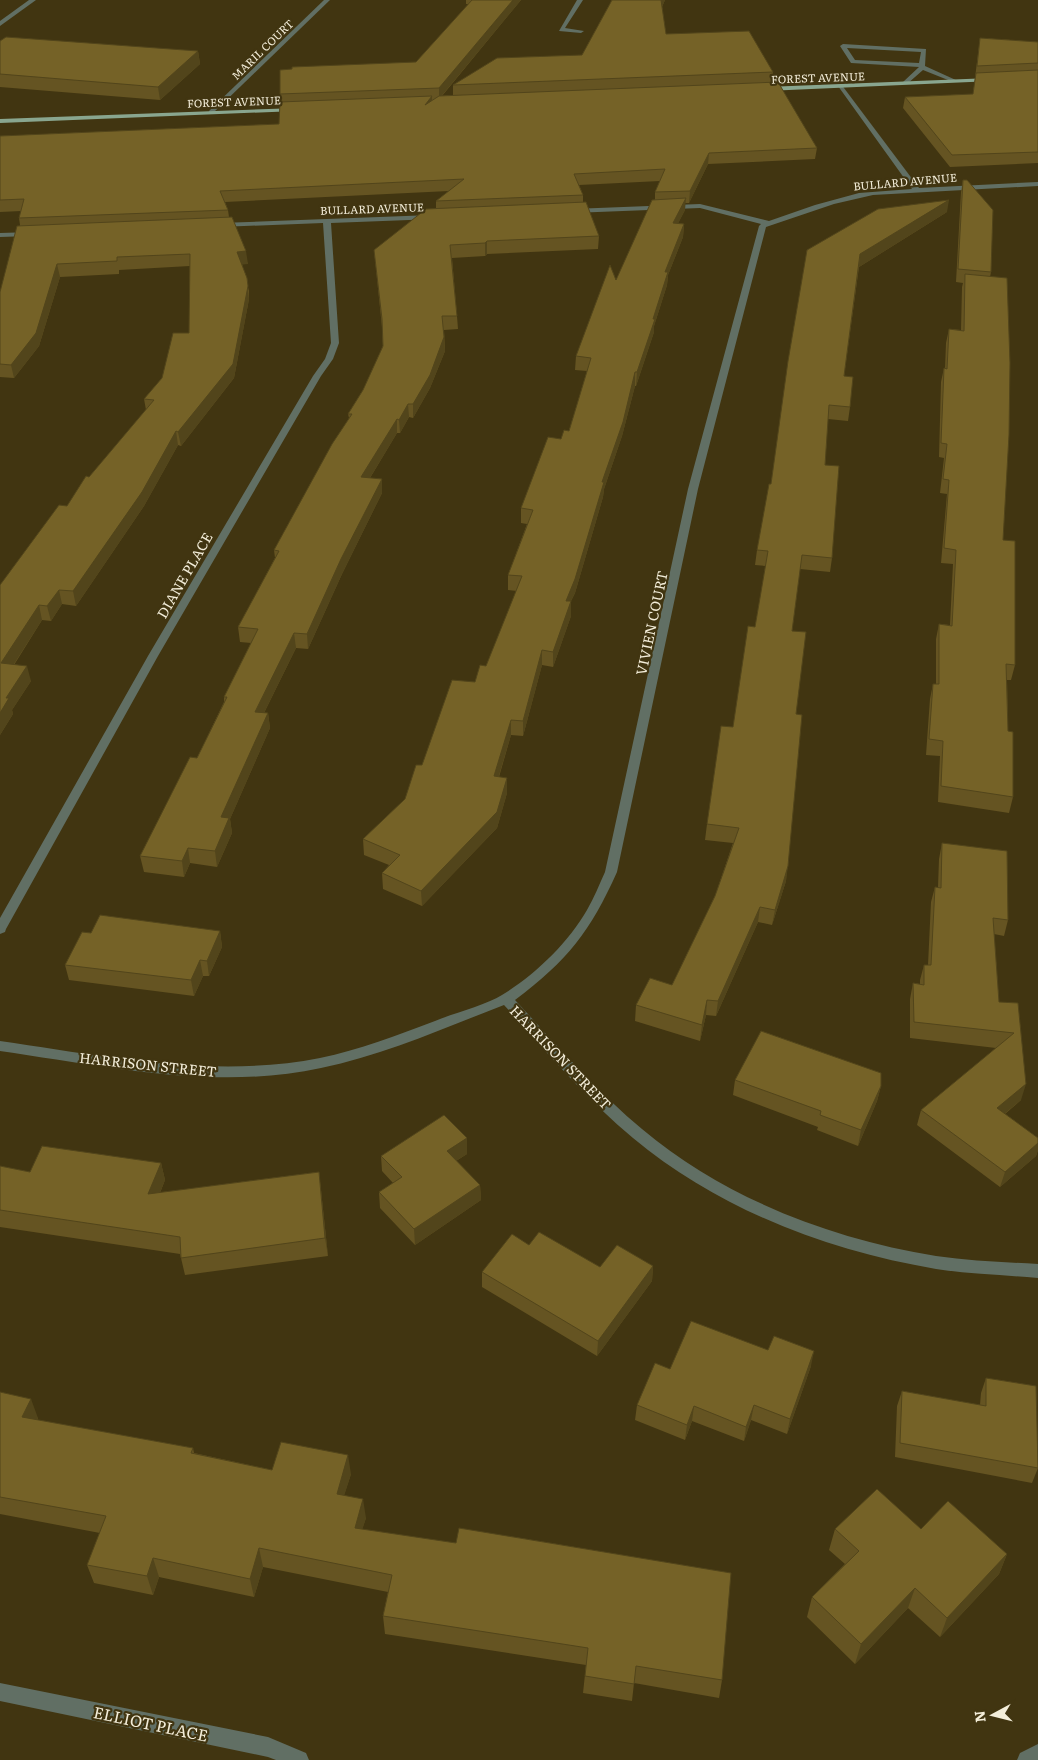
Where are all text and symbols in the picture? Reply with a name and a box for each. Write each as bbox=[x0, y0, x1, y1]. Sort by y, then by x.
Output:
street label: MARIL COURT bbox=[227, 15, 297, 83]
street label: FOREST AVENUE bbox=[771, 67, 865, 87]
street label: FOREST AVENUE bbox=[187, 91, 281, 111]
street label: BULLARD AVENUE bbox=[853, 169, 957, 193]
street label: BULLARD AVENUE bbox=[320, 198, 424, 218]
street label: DIANE PLACE bbox=[151, 528, 217, 622]
street label: VIVIEN COURT bbox=[630, 569, 672, 677]
street label: HARRISON STREET bbox=[506, 1000, 616, 1114]
street label: HARRISON STREET bbox=[78, 1047, 218, 1081]
north arrow bbox=[968, 1690, 1018, 1740]
street label: ELLIOT PLACE bbox=[92, 1699, 210, 1747]
text: N bbox=[968, 1709, 990, 1724]

